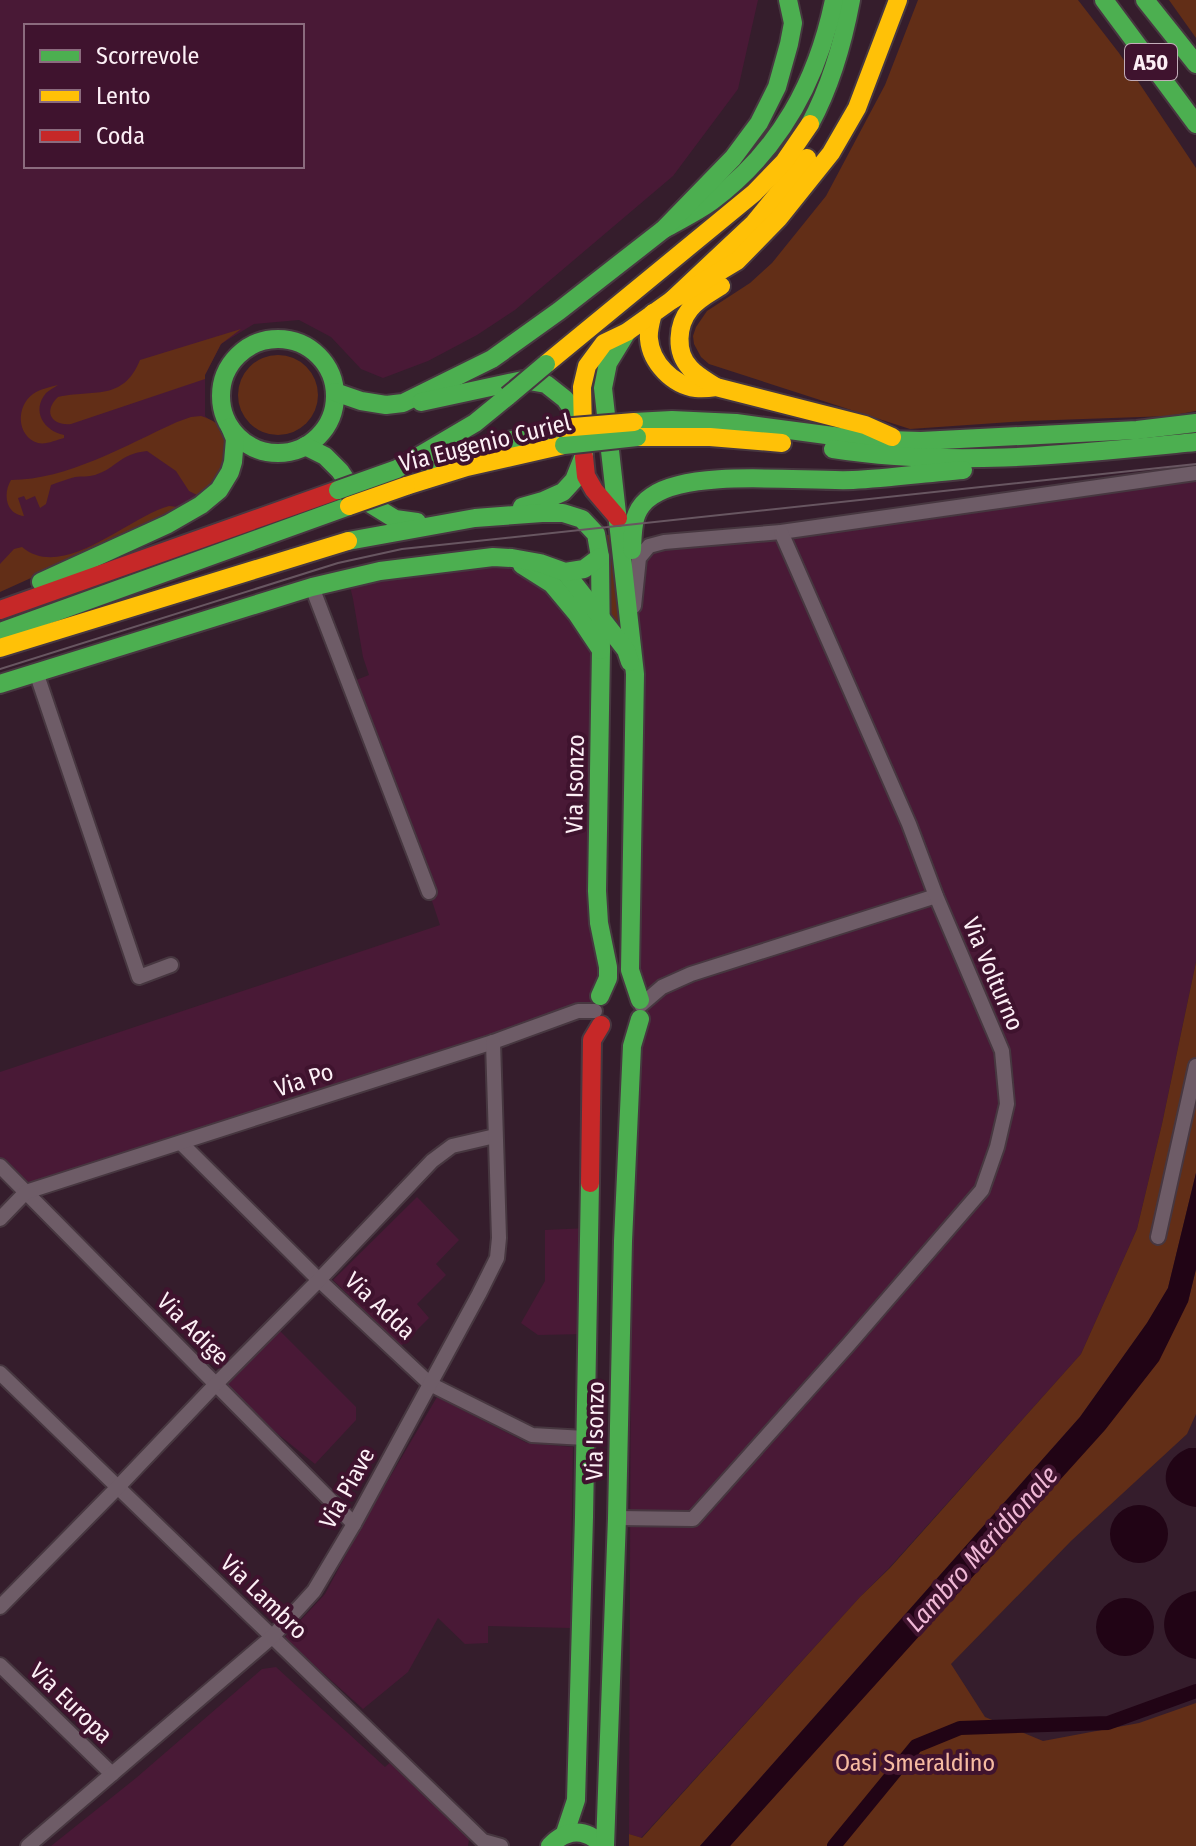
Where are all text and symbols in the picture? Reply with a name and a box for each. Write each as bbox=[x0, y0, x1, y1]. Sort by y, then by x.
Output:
legend bbox=[24, 24, 304, 168]
text: Scorrevole bbox=[96, 42, 199, 70]
road number: A50 bbox=[1125, 44, 1177, 80]
text: Lento bbox=[96, 82, 151, 110]
text: Coda bbox=[96, 122, 145, 150]
street label: Via Eugenio Curiel bbox=[396, 408, 574, 478]
street label: Via Isonzo bbox=[560, 734, 590, 834]
street label: Via Volturno bbox=[957, 913, 1029, 1035]
street label: Via Po bbox=[271, 1057, 337, 1103]
street label: Via Adda bbox=[339, 1267, 421, 1345]
street label: Via Adige bbox=[151, 1287, 235, 1371]
street label: Via Isonzo bbox=[580, 1381, 610, 1481]
street label: Via Piave bbox=[313, 1443, 381, 1533]
water label: Lambro Meridionale bbox=[900, 1460, 1064, 1638]
street label: Via Lambro bbox=[215, 1549, 313, 1645]
street label: Via Europa bbox=[24, 1657, 118, 1749]
park label: Oasi Smeraldino bbox=[835, 1749, 995, 1777]

